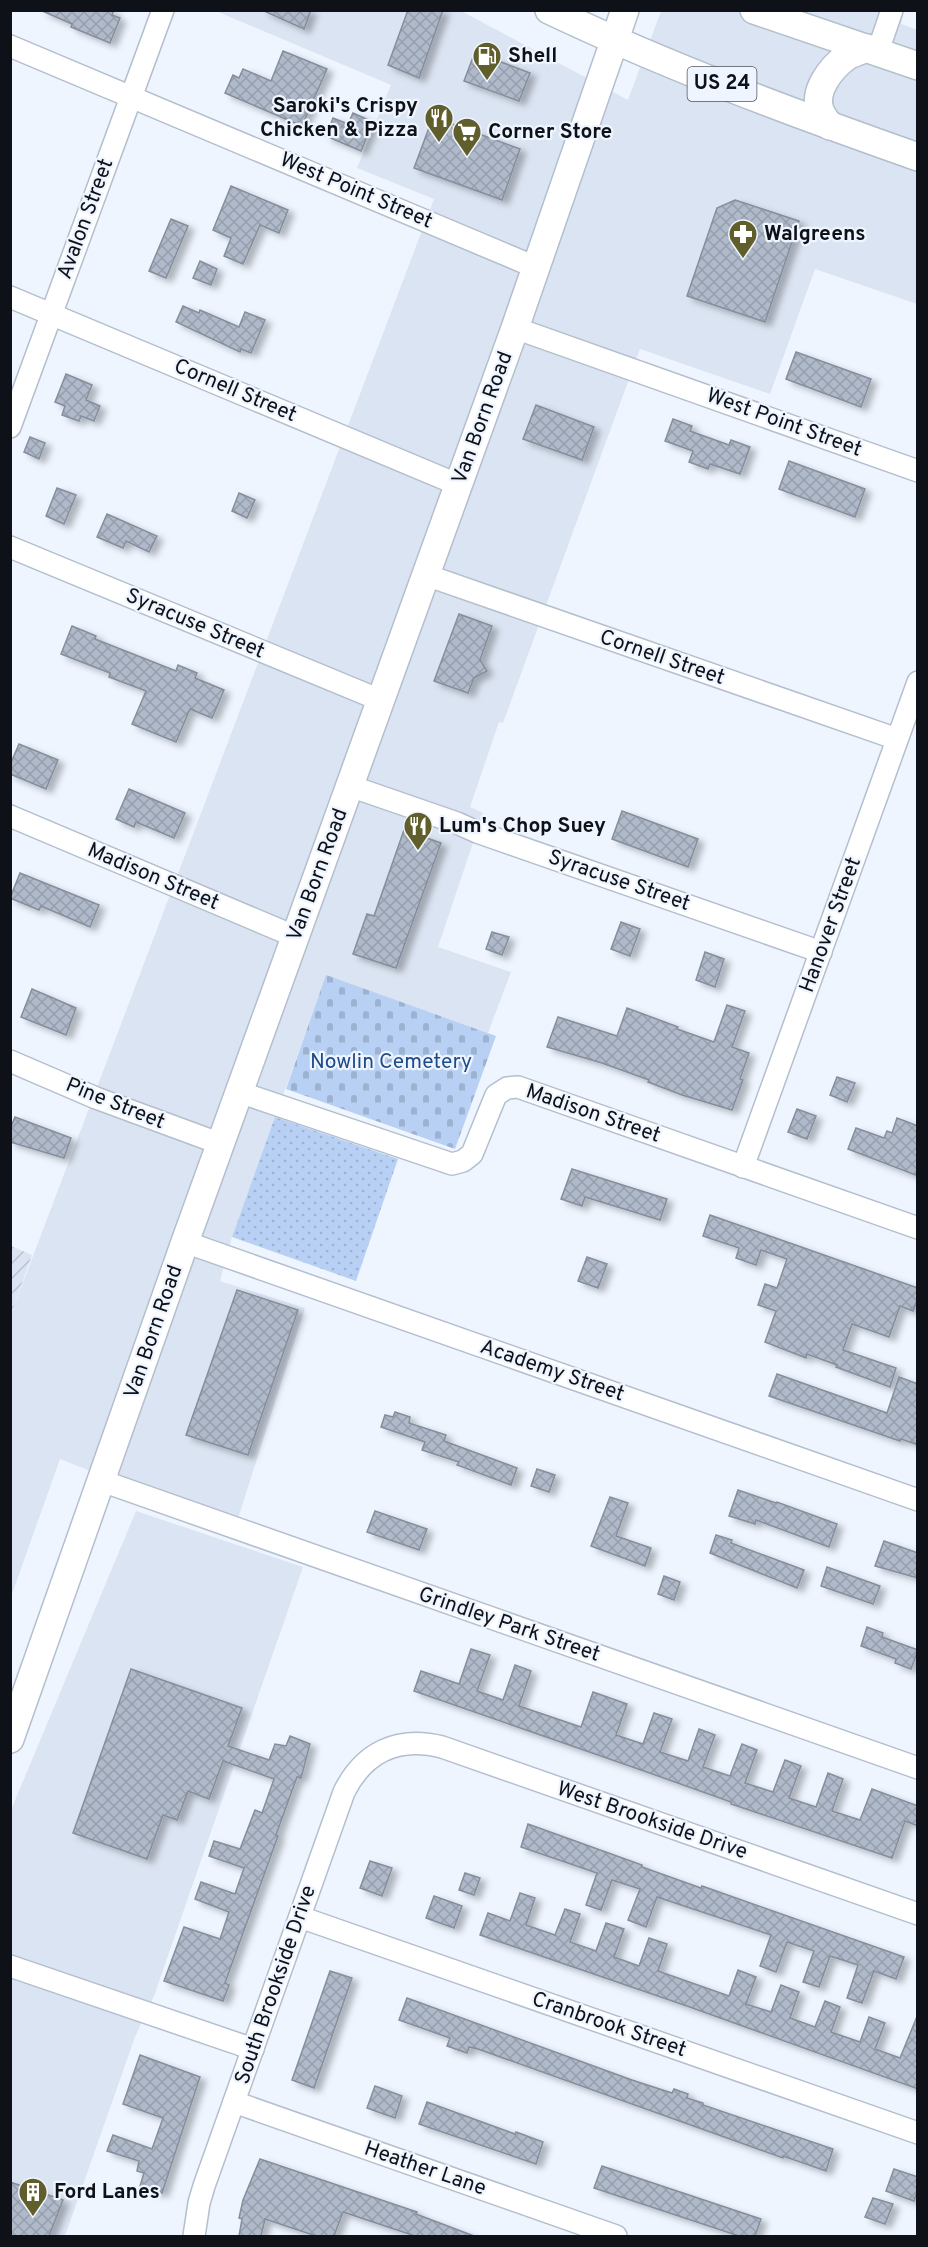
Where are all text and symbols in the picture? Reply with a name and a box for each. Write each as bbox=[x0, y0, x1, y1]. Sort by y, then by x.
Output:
fuel station icon: Shell bbox=[471, 40, 503, 82]
place label: Shell bbox=[508, 43, 557, 70]
road number: US 24 bbox=[688, 67, 756, 101]
place label: Saroki's Crispy Chicken & Pizza bbox=[260, 93, 418, 144]
restaurant icon: Saroki's Crispy Chicken & Pizza bbox=[423, 102, 455, 144]
supermarket icon: Corner Store bbox=[451, 116, 483, 158]
place label: Corner Store bbox=[488, 119, 612, 146]
street label: West Point Street bbox=[276, 147, 436, 235]
street label: Avalon Street bbox=[52, 155, 120, 283]
pharmacy icon: Walgreens bbox=[727, 218, 759, 260]
place label: Walgreens bbox=[764, 221, 866, 248]
street label: Van Born Road bbox=[446, 348, 520, 488]
street label: Cornell Street bbox=[170, 353, 300, 429]
street label: West Point Street bbox=[703, 382, 865, 464]
street label: Syracuse Street bbox=[121, 583, 269, 665]
street label: Cornell Street bbox=[596, 624, 728, 692]
street label: Van Born Road bbox=[281, 805, 355, 945]
restaurant icon: Lum's Chop Suey bbox=[402, 810, 434, 852]
place label: Lum's Chop Suey bbox=[439, 813, 606, 840]
street label: Madison Street bbox=[83, 837, 223, 917]
street label: Syracuse Street bbox=[544, 844, 694, 918]
street label: Hanover Street bbox=[794, 854, 868, 996]
park label: Nowlin Cemetery bbox=[310, 1049, 472, 1076]
street label: Pine Street bbox=[61, 1072, 169, 1136]
street label: Madison Street bbox=[522, 1078, 664, 1150]
street label: Van Born Road bbox=[119, 1262, 189, 1402]
street label: Academy Street bbox=[476, 1334, 628, 1408]
street label: Grindley Park Street bbox=[415, 1581, 603, 1669]
street label: West Brookside Drive bbox=[553, 1776, 751, 1866]
street label: South Brookside Drive bbox=[229, 1882, 323, 2088]
street label: Cranbrook Street bbox=[528, 1986, 690, 2064]
street label: Heather Lane bbox=[360, 2135, 490, 2203]
building icon: Ford Lanes bbox=[17, 2176, 49, 2218]
place label: Ford Lanes bbox=[54, 2179, 160, 2206]

